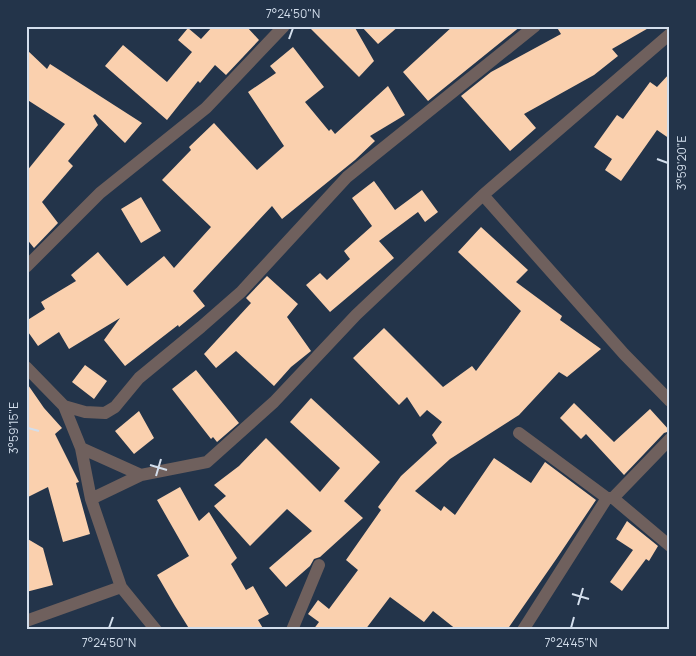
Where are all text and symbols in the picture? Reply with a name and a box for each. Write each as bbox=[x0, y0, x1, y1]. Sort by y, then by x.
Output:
text: 7°24'50"N bbox=[266, 5, 320, 22]
text: 3°59'20"E bbox=[673, 136, 690, 190]
text: 3°59'15"E bbox=[5, 402, 22, 454]
text: 7°24'50"N bbox=[82, 634, 136, 651]
text: 7°24'45"N bbox=[545, 634, 597, 651]

